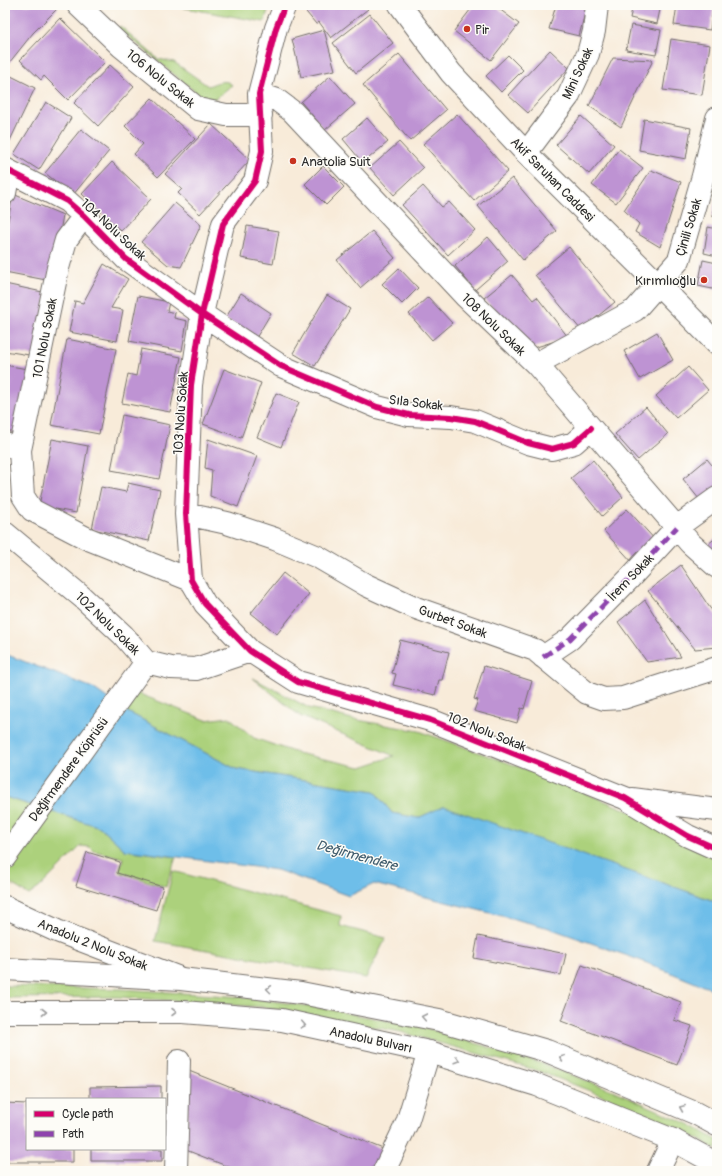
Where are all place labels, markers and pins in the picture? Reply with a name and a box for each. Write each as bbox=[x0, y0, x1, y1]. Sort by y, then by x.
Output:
place label: Pir bbox=[475, 22, 489, 38]
marker: Pir bbox=[462, 24, 472, 34]
place label: Anatolia Suit bbox=[301, 154, 371, 170]
marker: Anatolia Suit bbox=[288, 156, 298, 166]
place label: Kırımlıoğlu bbox=[635, 273, 696, 289]
marker: Kırımlıoğlu bbox=[699, 275, 709, 285]

